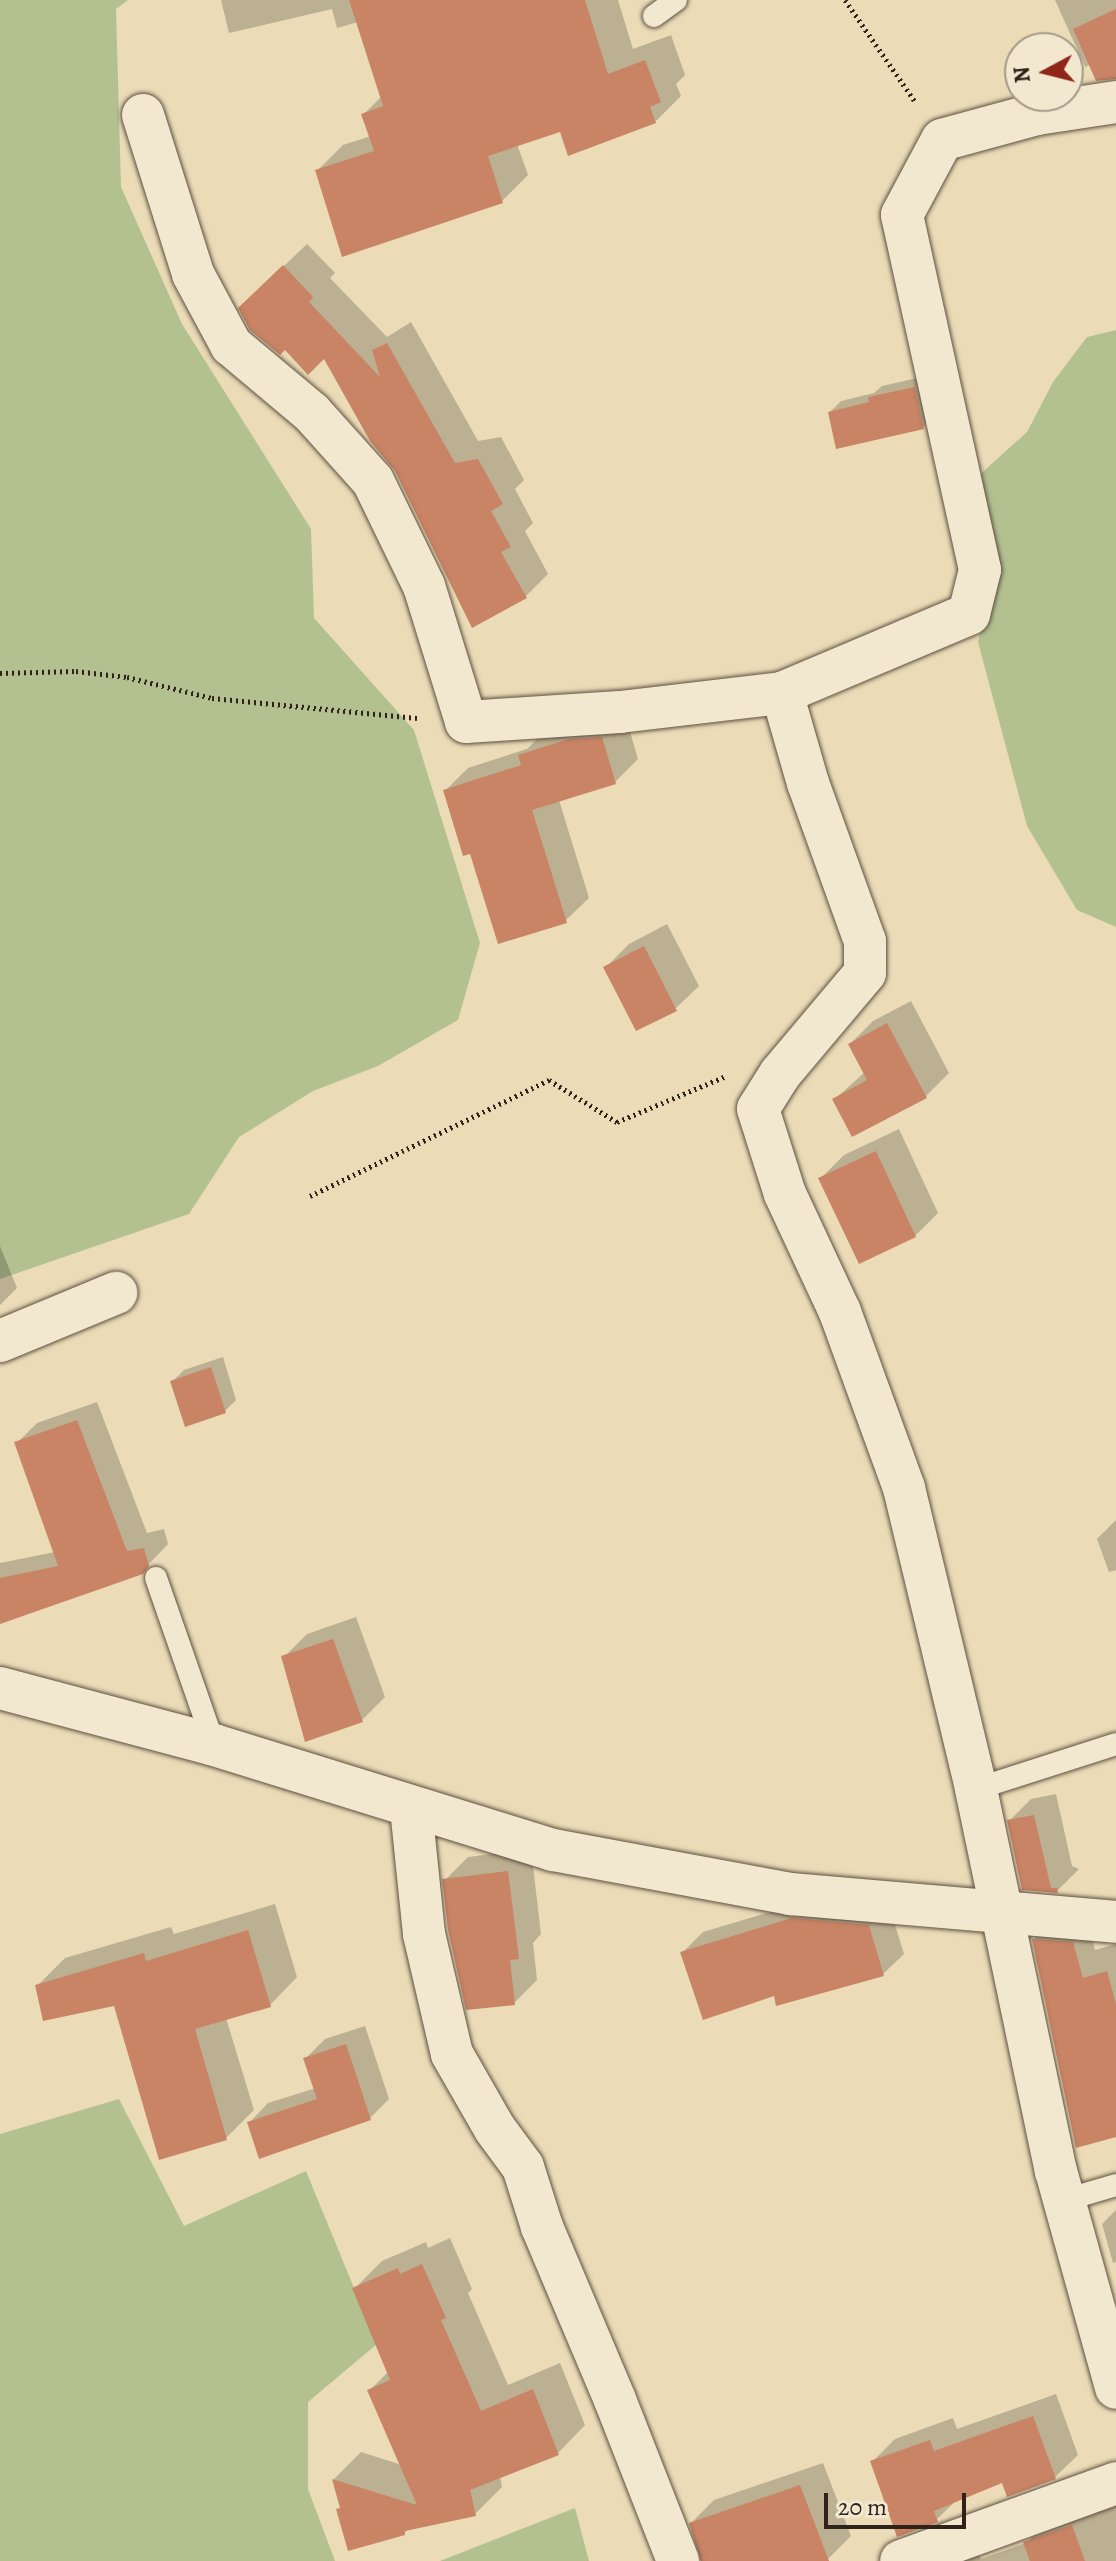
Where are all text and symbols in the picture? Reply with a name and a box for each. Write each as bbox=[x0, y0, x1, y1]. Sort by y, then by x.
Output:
north arrow bbox=[1004, 32, 1084, 112]
text: N bbox=[1006, 65, 1038, 84]
scale bar bbox=[828, 2477, 970, 2527]
text: 20 m bbox=[838, 2491, 887, 2523]

